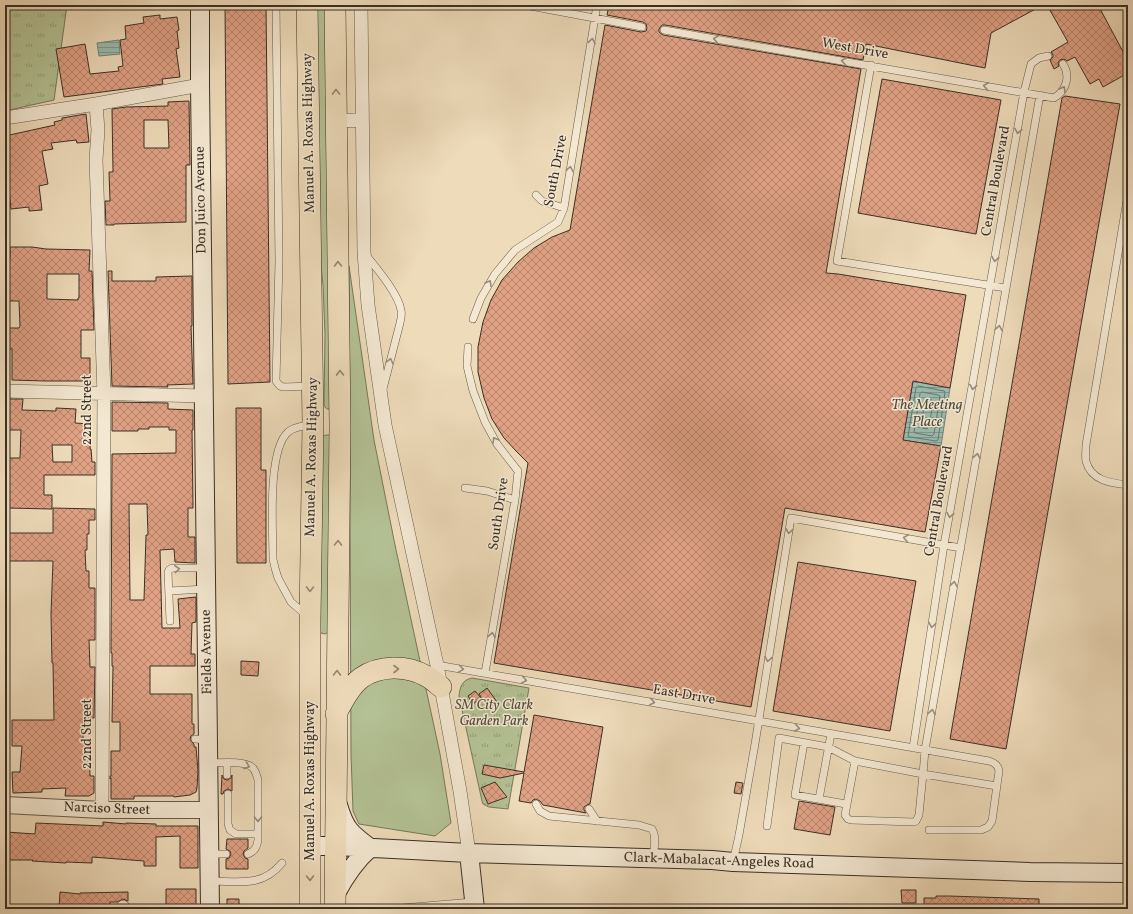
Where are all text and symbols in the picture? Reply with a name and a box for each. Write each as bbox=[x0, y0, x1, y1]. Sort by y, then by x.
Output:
street label: West Drive bbox=[820, 34, 890, 64]
one-way arrow bbox=[713, 35, 719, 44]
one-way arrow bbox=[587, 38, 595, 44]
street label: Manuel A. Roxas Highway bbox=[298, 52, 320, 213]
one-way arrow bbox=[841, 57, 847, 66]
one-way arrow bbox=[983, 82, 989, 90]
one-way arrow bbox=[1058, 86, 1065, 93]
one-way arrow bbox=[332, 89, 340, 95]
street label: Central Boulevard bbox=[977, 124, 1015, 238]
one-way arrow bbox=[1014, 128, 1022, 134]
street label: South Drive bbox=[540, 133, 572, 209]
street label: Don Juico Avenue bbox=[191, 146, 211, 254]
one-way arrow bbox=[566, 166, 574, 172]
one-way arrow bbox=[991, 256, 1000, 262]
one-way arrow bbox=[334, 261, 342, 267]
one-way arrow bbox=[485, 280, 492, 287]
one-way arrow bbox=[994, 325, 1003, 331]
one-way arrow bbox=[385, 358, 394, 365]
one-way arrow bbox=[336, 370, 344, 376]
street label: 22nd Street bbox=[78, 375, 97, 445]
street label: Manuel A. Roxas Highway bbox=[301, 376, 323, 537]
one-way arrow bbox=[969, 384, 977, 390]
water label: The Meeting Place bbox=[892, 395, 963, 433]
one-way arrow bbox=[492, 437, 499, 444]
street label: Central Boulevard bbox=[920, 444, 958, 558]
one-way arrow bbox=[972, 453, 980, 459]
street label: South Drive bbox=[484, 476, 514, 552]
one-way arrow bbox=[946, 512, 955, 518]
one-way arrow bbox=[785, 528, 794, 534]
one-way arrow bbox=[903, 534, 909, 543]
one-way arrow bbox=[334, 540, 343, 546]
one-way arrow bbox=[174, 564, 180, 573]
one-way arrow bbox=[950, 581, 958, 587]
one-way arrow bbox=[306, 586, 314, 592]
street label: Fields Avenue bbox=[197, 609, 217, 695]
one-way arrow bbox=[928, 622, 937, 628]
one-way arrow bbox=[487, 632, 496, 638]
one-way arrow bbox=[764, 656, 773, 662]
one-way arrow bbox=[458, 664, 464, 673]
one-way arrow bbox=[393, 665, 399, 673]
one-way arrow bbox=[333, 670, 341, 676]
one-way arrow bbox=[521, 675, 527, 684]
street label: East Drive bbox=[651, 680, 717, 710]
park label: SM City Clark Garden Park bbox=[455, 696, 533, 731]
one-way arrow bbox=[649, 697, 655, 706]
street label: 22nd Street bbox=[78, 699, 97, 769]
street label: Manuel A. Roxas Highway bbox=[301, 701, 320, 861]
one-way arrow bbox=[927, 709, 936, 715]
one-way arrow bbox=[794, 723, 800, 731]
one-way arrow bbox=[243, 761, 250, 769]
street label: Narciso Street bbox=[63, 798, 151, 820]
one-way arrow bbox=[254, 816, 262, 822]
street label: Clark-Mabalacat-Angeles Road bbox=[623, 848, 815, 874]
one-way arrow bbox=[306, 875, 314, 881]

